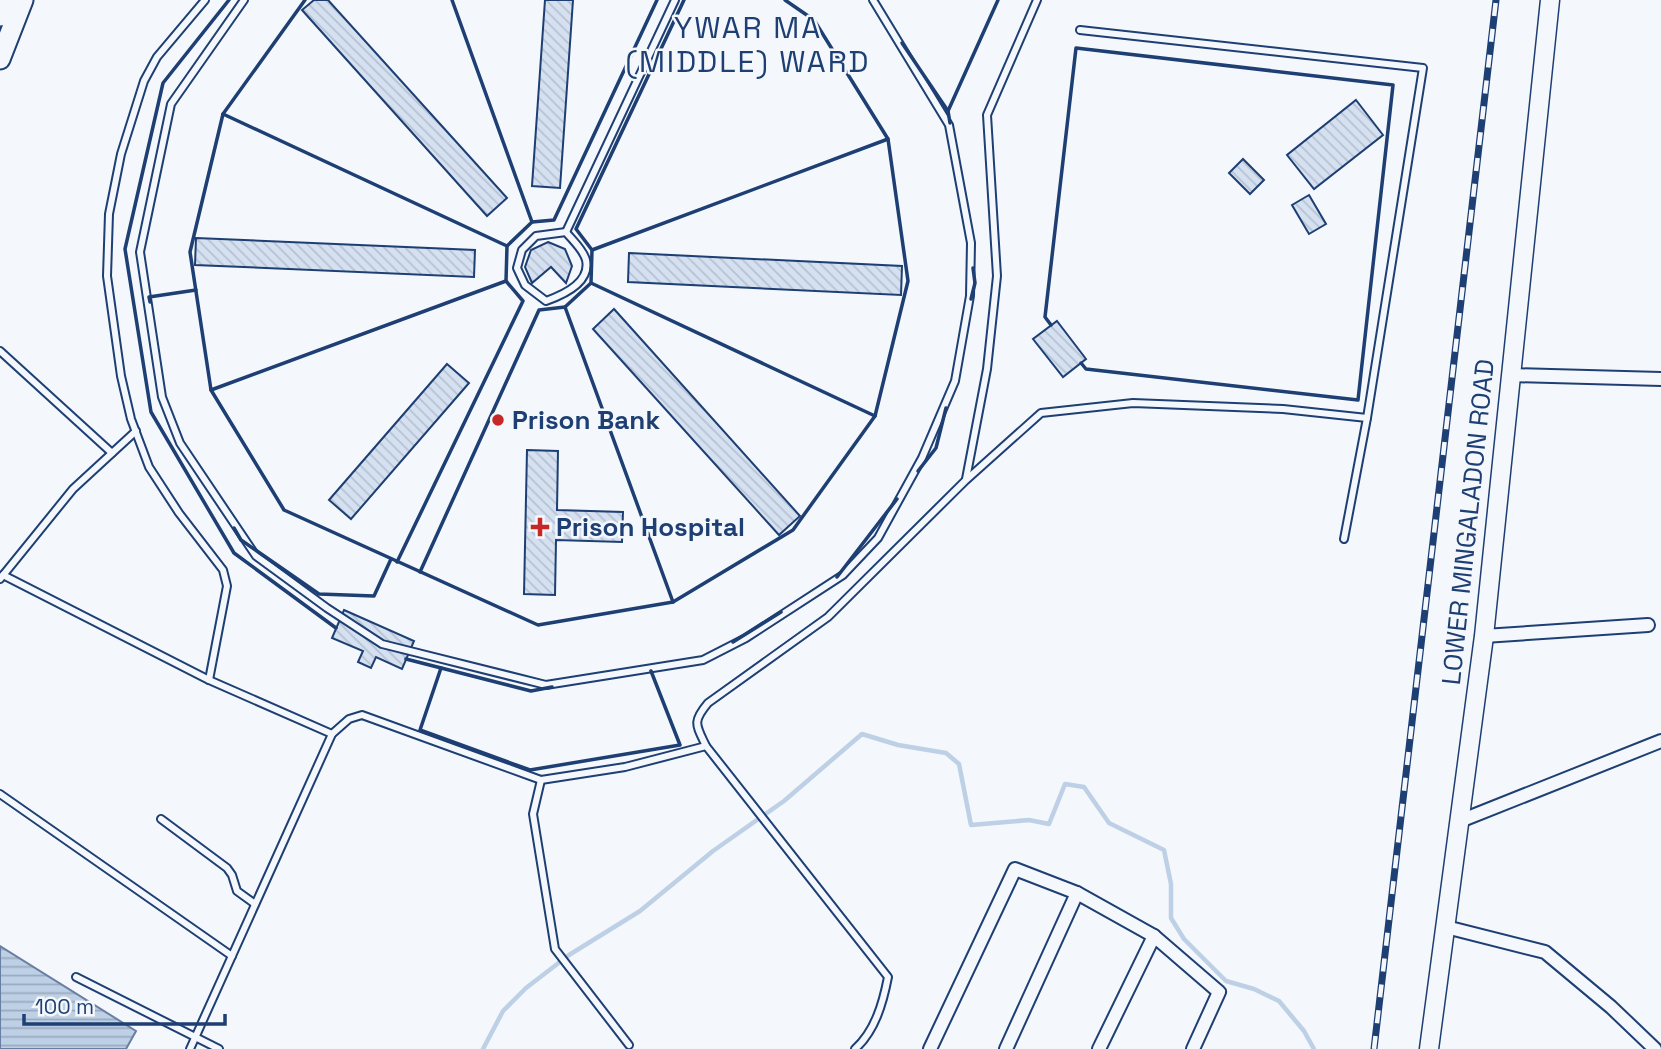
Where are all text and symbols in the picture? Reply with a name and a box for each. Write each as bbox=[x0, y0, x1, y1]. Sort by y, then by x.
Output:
district label: YWAR MA (MIDDLE) WARD bbox=[626, 8, 870, 81]
street label: LOWER MINGALADON ROAD bbox=[1434, 357, 1502, 687]
place label: Prison Bank bbox=[512, 403, 660, 437]
marker: Prison Bank bbox=[490, 412, 506, 428]
place label: Prison Hospital bbox=[556, 510, 745, 544]
marker: Prison Hospital bbox=[530, 517, 550, 537]
scale bar bbox=[24, 982, 226, 1026]
text: 100 m bbox=[35, 993, 94, 1020]

